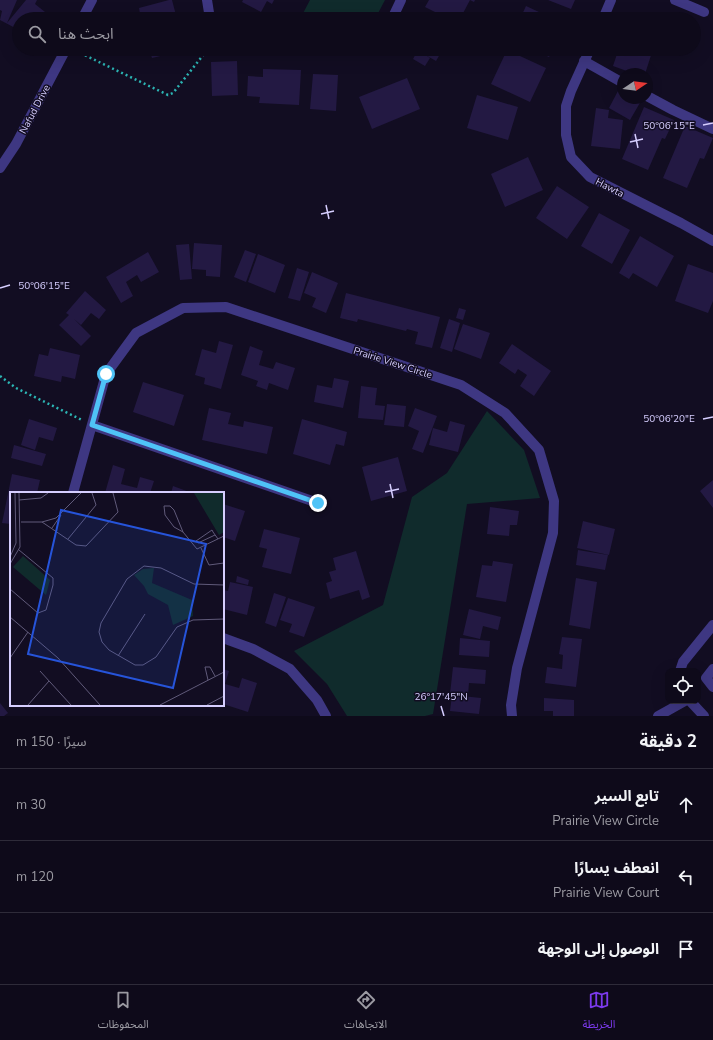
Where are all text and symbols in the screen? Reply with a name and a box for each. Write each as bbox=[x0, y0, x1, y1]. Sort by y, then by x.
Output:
search box bbox=[12, 12, 701, 56]
icon: search bbox=[26, 23, 48, 45]
text: ابحث هنا bbox=[58, 24, 114, 44]
north arrow bbox=[617, 68, 653, 104]
street label: Nafud Drive bbox=[16, 82, 54, 136]
text: 50°06'15"E bbox=[643, 119, 695, 133]
street label: Hawta bbox=[593, 175, 626, 201]
text: 50°06'15"E bbox=[18, 279, 70, 293]
street label: Prairie View Circle bbox=[352, 344, 434, 382]
route start bbox=[97, 365, 115, 383]
text: 50°06'20"E bbox=[643, 412, 695, 426]
inset map bbox=[10, 492, 224, 706]
route end bbox=[309, 494, 327, 512]
map controls bbox=[665, 668, 701, 704]
button: locate bbox=[665, 668, 701, 704]
text: 26°17'45"N bbox=[414, 690, 468, 704]
text: 2 دقيقة bbox=[639, 730, 697, 753]
text: سيرًا · 150 m bbox=[16, 733, 87, 751]
text: تابع السير bbox=[595, 786, 659, 806]
icon: ahead bbox=[675, 794, 697, 816]
text: 30 m bbox=[16, 796, 46, 814]
text: Prairie View Circle bbox=[552, 812, 659, 830]
text: انعطف يسارًا bbox=[574, 858, 659, 878]
icon: left bbox=[675, 866, 697, 888]
text: 120 m bbox=[16, 868, 54, 886]
text: Prairie View Court bbox=[553, 884, 659, 902]
icon: arrive bbox=[675, 938, 697, 960]
text: الوصول إلى الوجهة bbox=[538, 939, 659, 959]
tab: المحفوظات bbox=[98, 989, 149, 1036]
tab: الاتجاهات bbox=[344, 989, 387, 1036]
tab: الخريطة bbox=[582, 989, 615, 1036]

